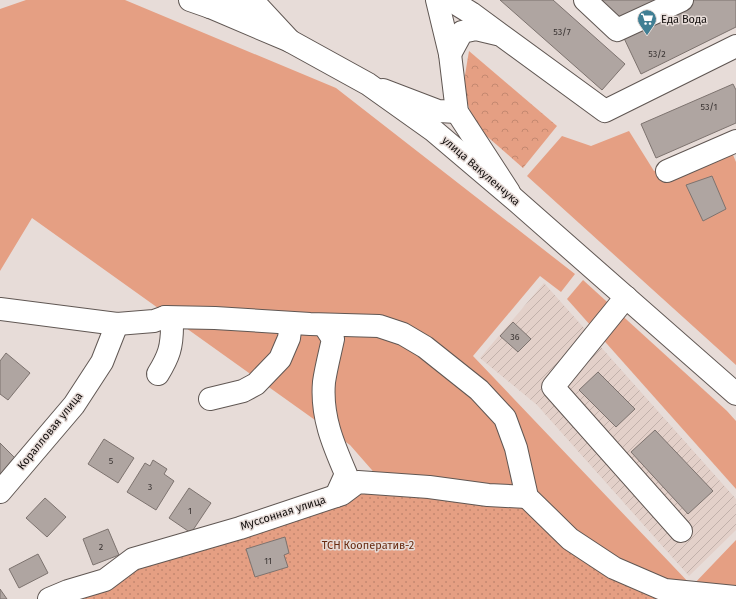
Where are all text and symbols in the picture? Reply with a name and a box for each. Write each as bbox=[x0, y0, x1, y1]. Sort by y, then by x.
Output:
supermarket icon: Еда Вода bbox=[636, 8, 658, 36]
place label: Еда Вода bbox=[661, 13, 707, 26]
house number: 53/7 bbox=[553, 27, 571, 37]
house number: 53/2 bbox=[648, 49, 666, 59]
house number: 53/1 bbox=[701, 102, 717, 112]
street label: улица Вакуленчука bbox=[439, 134, 523, 208]
house number: 36 bbox=[510, 332, 520, 342]
street label: Коралловая улица bbox=[15, 390, 85, 472]
house number: 5 bbox=[109, 456, 114, 466]
house number: 3 bbox=[148, 482, 152, 492]
street label: Муссонная улица bbox=[239, 493, 327, 533]
house number: 1 bbox=[188, 506, 192, 516]
park label: ТСН Кооператив-2 bbox=[322, 539, 414, 552]
house number: 2 bbox=[99, 542, 103, 552]
house number: 11 bbox=[264, 556, 272, 566]

